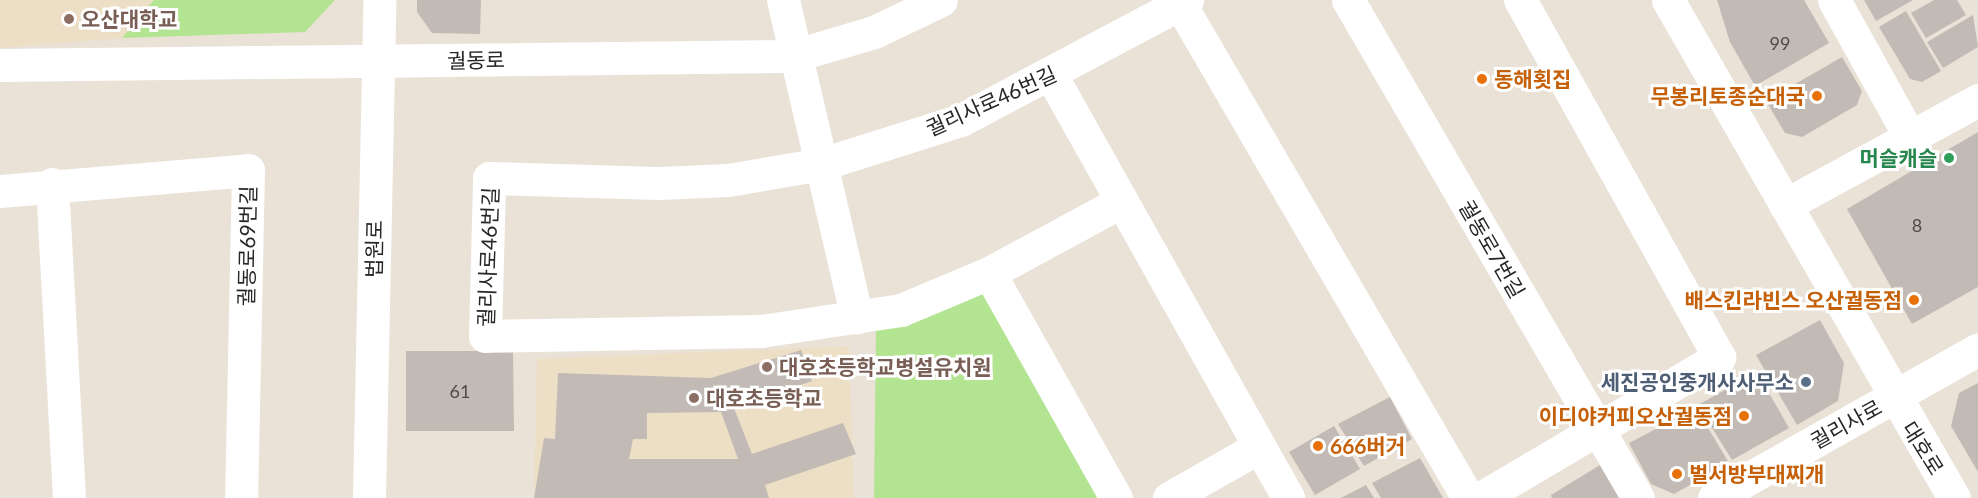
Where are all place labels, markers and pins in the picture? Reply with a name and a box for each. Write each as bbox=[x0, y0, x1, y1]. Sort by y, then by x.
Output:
place label: 오산대학교 bbox=[81, 6, 178, 32]
marker: 오산대학교 bbox=[62, 12, 76, 26]
place label: 동해횟집 bbox=[1494, 66, 1571, 92]
marker: 동해횟집 bbox=[1475, 72, 1489, 86]
place label: 무봉리토종순대국 bbox=[1650, 83, 1805, 109]
marker: 무봉리토종순대국 bbox=[1810, 89, 1824, 103]
place label: 머슬캐슬 bbox=[1860, 145, 1937, 171]
marker: 머슬캐슬 bbox=[1942, 151, 1956, 165]
place label: 배스킨라빈스 오산궐동점 bbox=[1684, 287, 1902, 313]
marker: 배스킨라빈스 오산궐동점 bbox=[1907, 293, 1921, 307]
place label: 대호초등학교병설유치원 bbox=[779, 354, 992, 380]
marker: 대호초등학교병설유치원 bbox=[760, 360, 774, 374]
place label: 세진공인중개사사무소 bbox=[1601, 369, 1794, 395]
marker: 세진공인중개사사무소 bbox=[1799, 375, 1813, 389]
place label: 대호초등학교 bbox=[706, 385, 822, 411]
marker: 대호초등학교 bbox=[687, 391, 701, 405]
place label: 이디야커피오산궐동점 bbox=[1539, 403, 1732, 429]
marker: 이디야커피오산궐동점 bbox=[1737, 409, 1751, 423]
place label: 666버거 bbox=[1330, 433, 1405, 459]
marker: 666버거 bbox=[1311, 439, 1325, 453]
place label: 벌서방부대찌개 bbox=[1689, 461, 1824, 487]
marker: 벌서방부대찌개 bbox=[1670, 467, 1684, 481]

